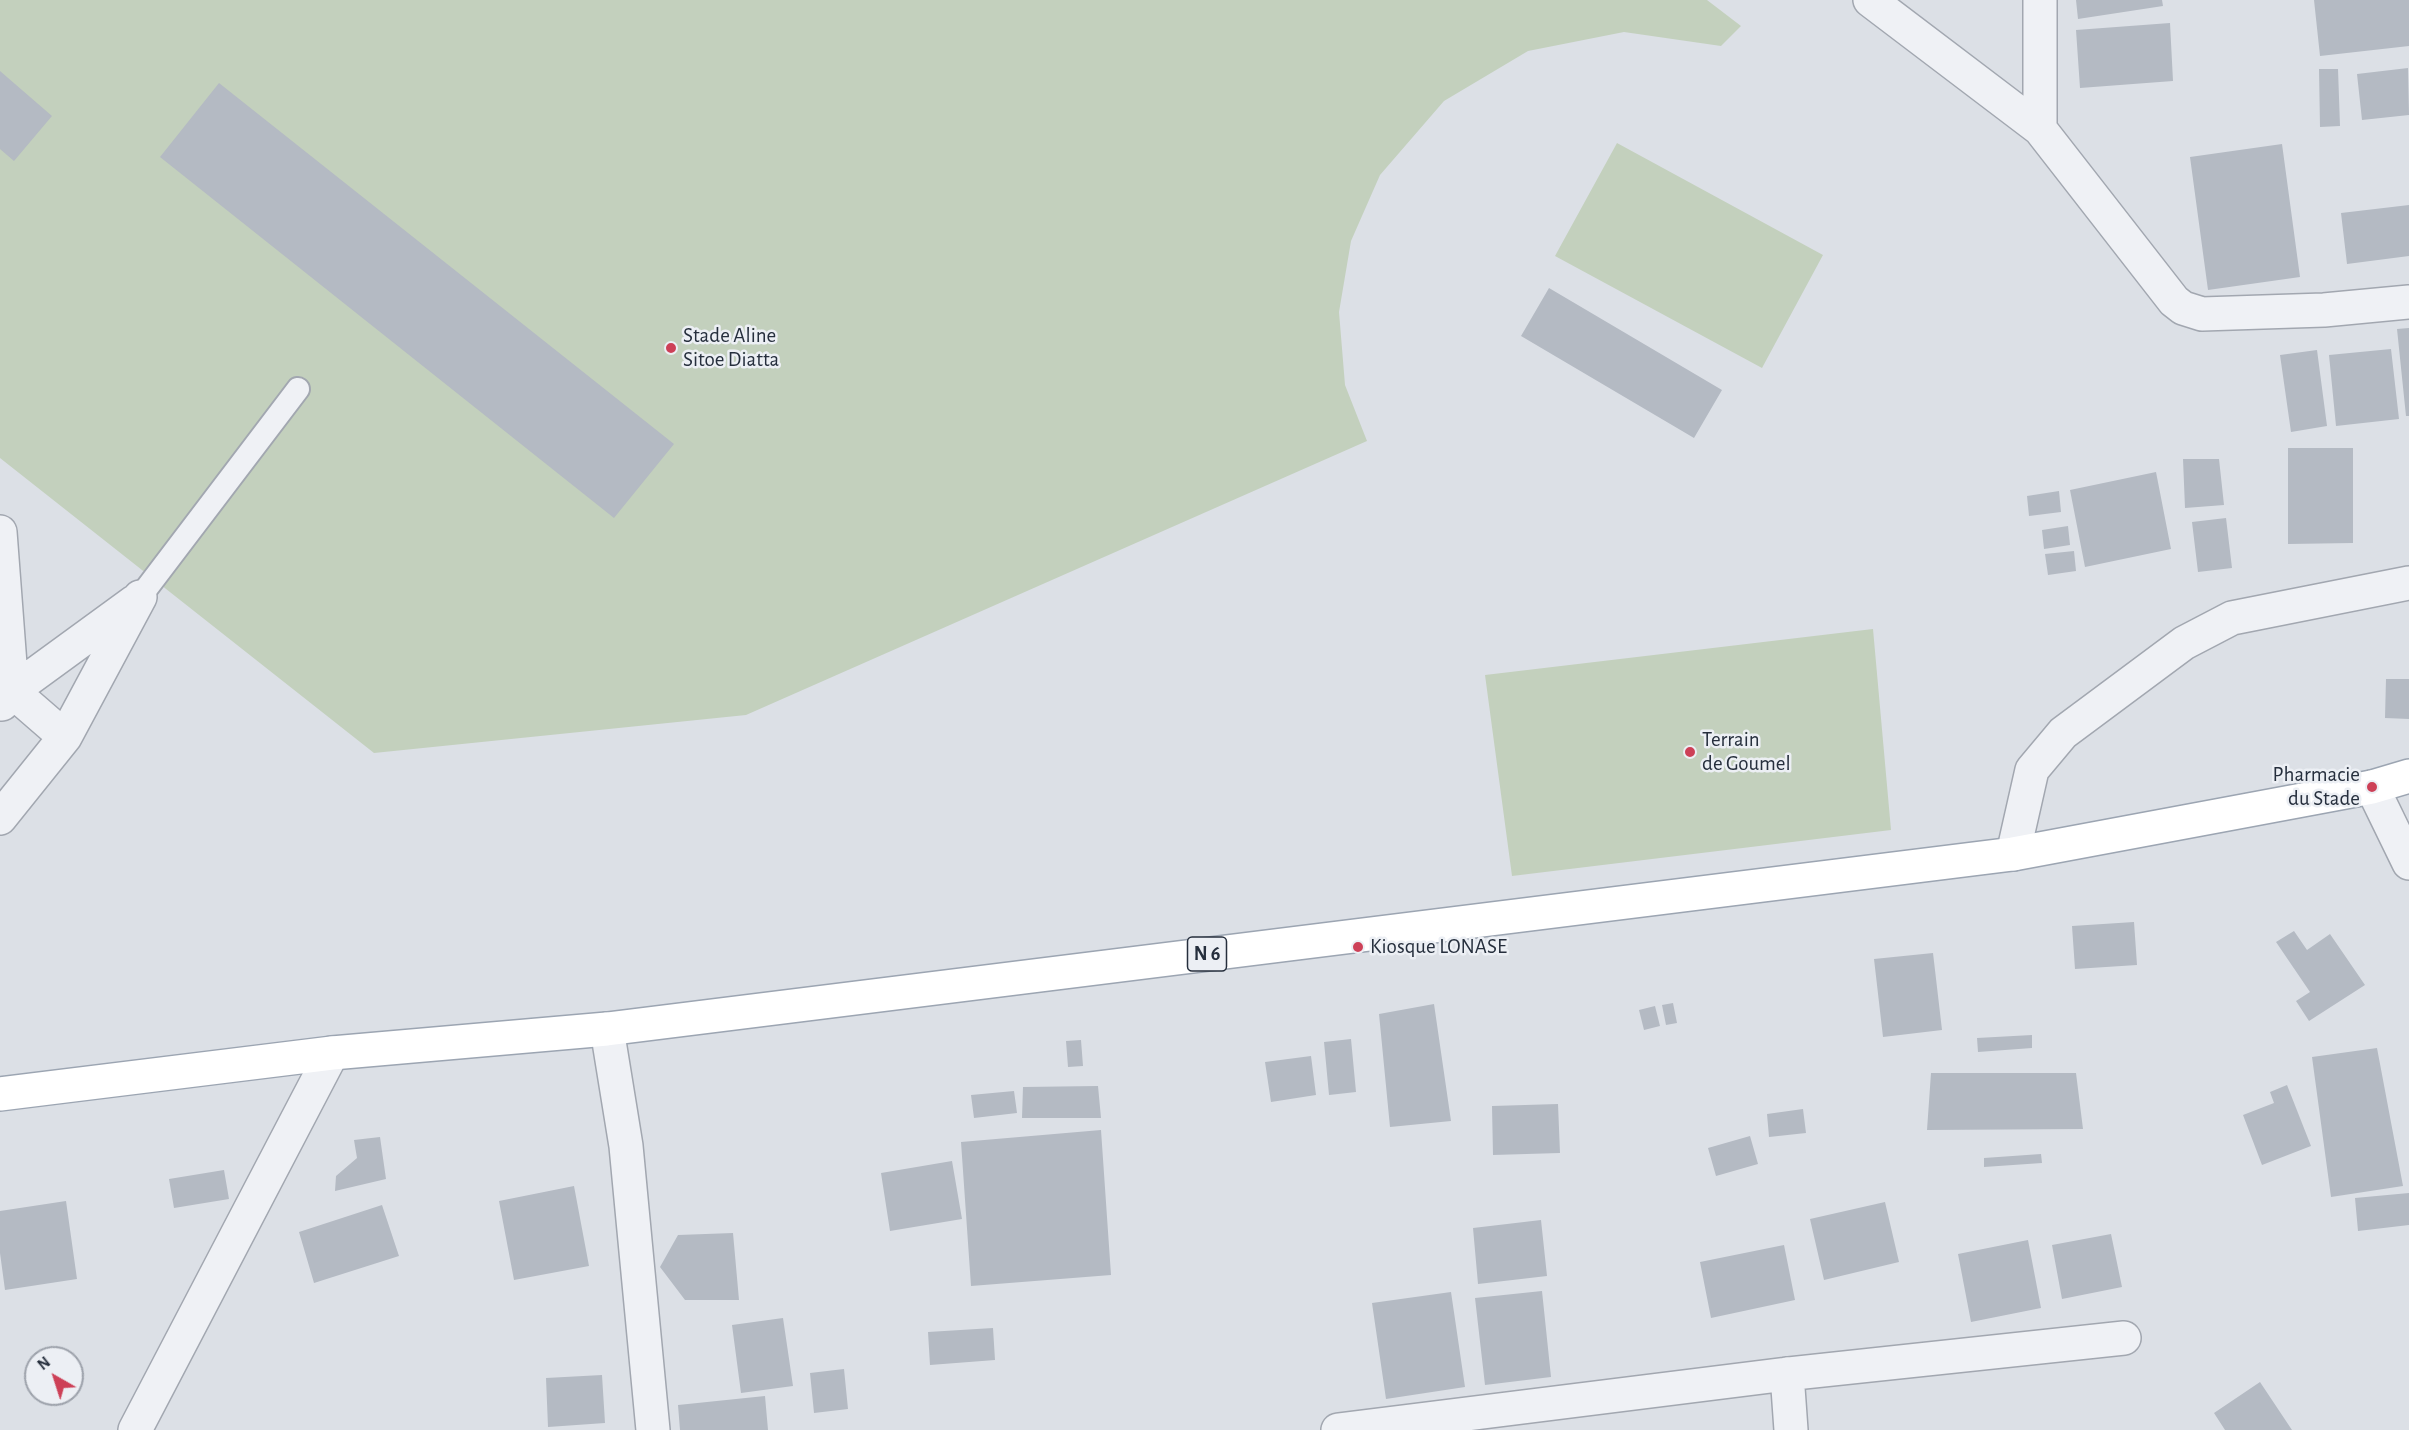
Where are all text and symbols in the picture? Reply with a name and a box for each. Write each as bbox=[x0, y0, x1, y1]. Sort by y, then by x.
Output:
place label: Stade Aline Sitoe Diatta bbox=[683, 323, 779, 373]
marker: Stade Aline Sitoe Diatta bbox=[664, 341, 678, 355]
place label: Terrain de Goumel bbox=[1702, 727, 1791, 777]
marker: Terrain de Goumel bbox=[1683, 745, 1697, 759]
place label: Pharmacie du Stade bbox=[2273, 762, 2360, 812]
marker: Pharmacie du Stade bbox=[2365, 780, 2379, 794]
place label: Kiosque LONASE bbox=[1370, 934, 1507, 960]
road number: N 6 bbox=[1188, 937, 1226, 971]
marker: Kiosque LONASE bbox=[1351, 940, 1365, 954]
north arrow bbox=[24, 1346, 84, 1406]
text: N bbox=[35, 1354, 53, 1373]

